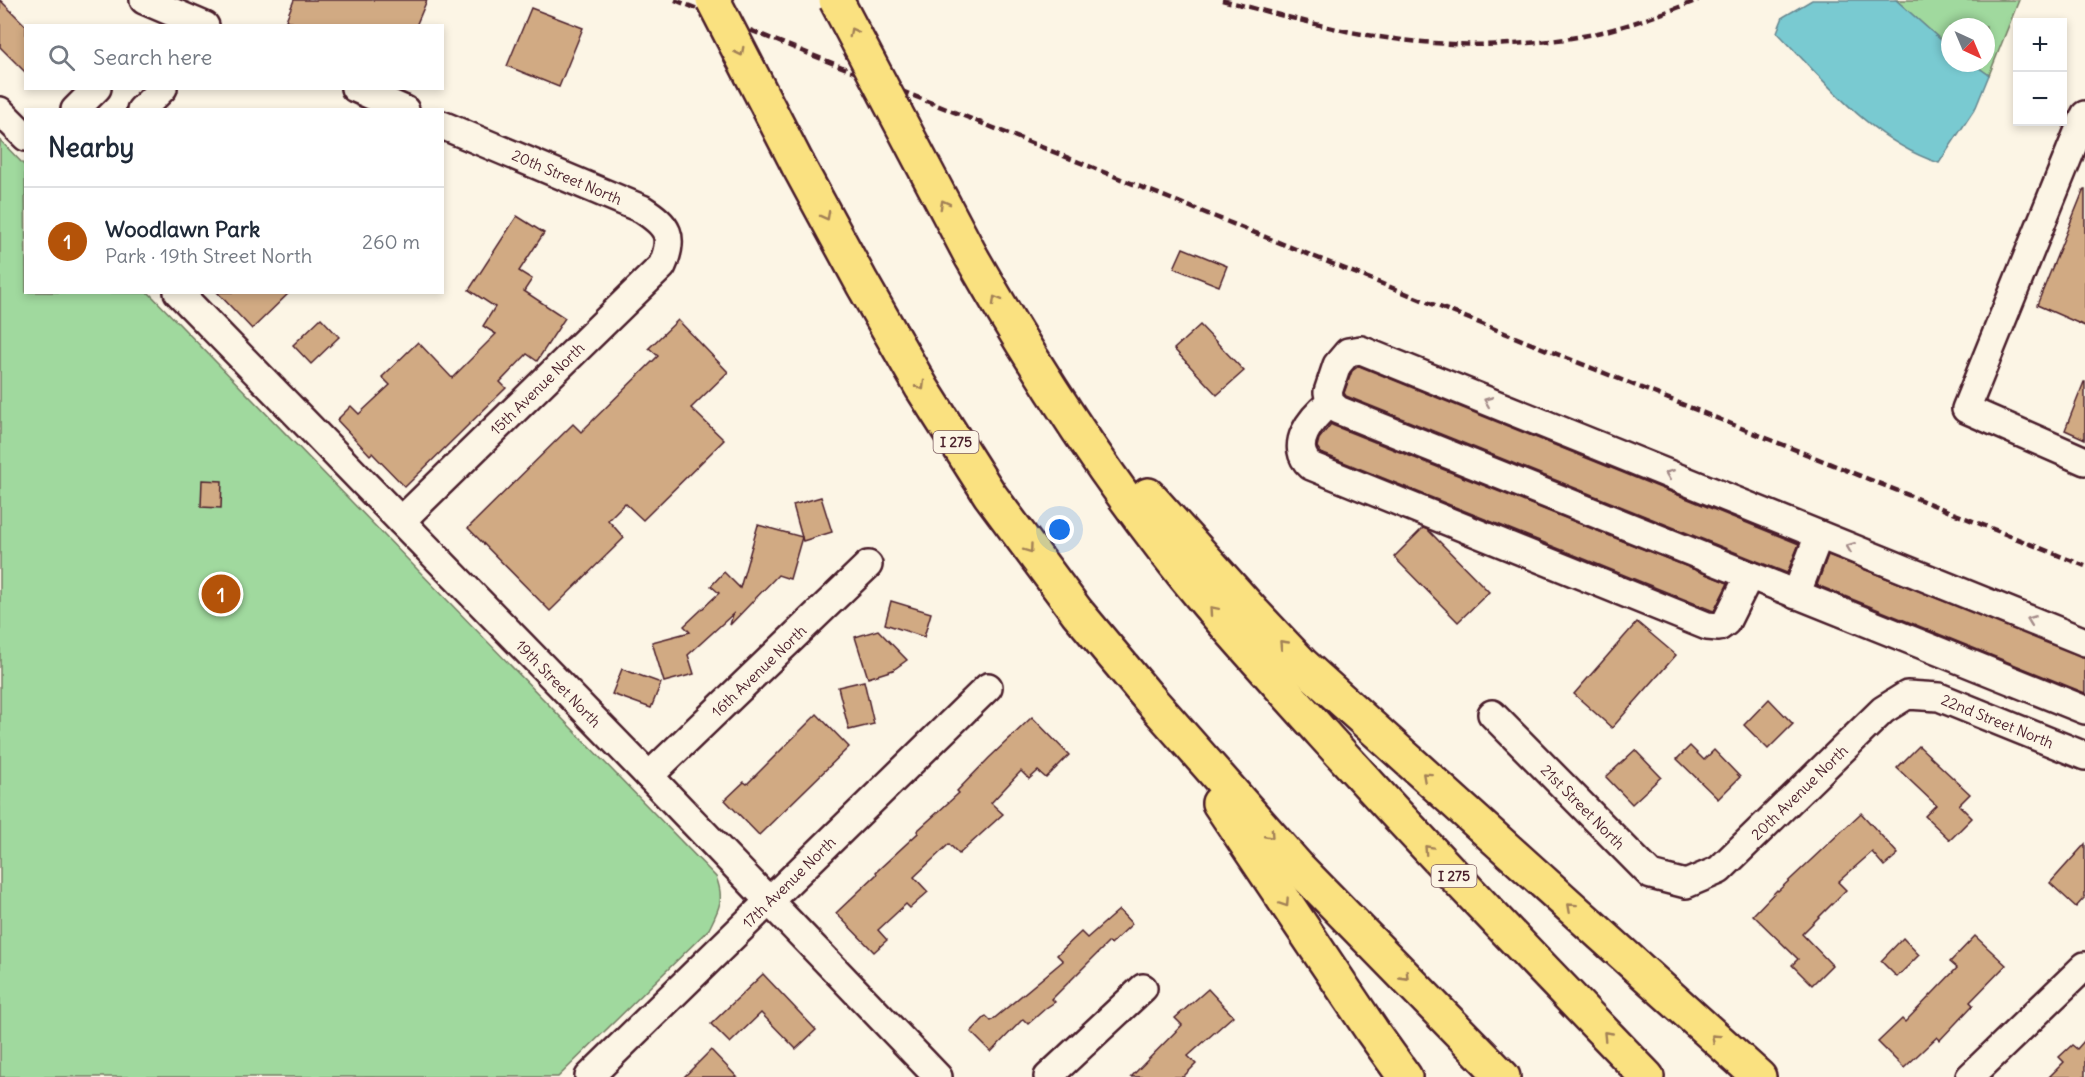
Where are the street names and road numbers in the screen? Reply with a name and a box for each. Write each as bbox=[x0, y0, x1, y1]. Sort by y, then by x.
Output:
street label: 20th Street North bbox=[509, 145, 625, 209]
street label: 15th Avenue North bbox=[486, 338, 588, 438]
road number: I 275 bbox=[934, 431, 978, 453]
street label: 16th Avenue North bbox=[707, 620, 810, 721]
street label: 19th Street North bbox=[512, 636, 606, 731]
street label: 22nd Street North bbox=[1939, 689, 2057, 752]
street label: 20th Avenue North bbox=[1747, 740, 1852, 843]
street label: 21st Street North bbox=[1537, 760, 1630, 853]
street label: 17th Avenue North bbox=[738, 832, 839, 932]
road number: I 275 bbox=[1432, 865, 1476, 887]

